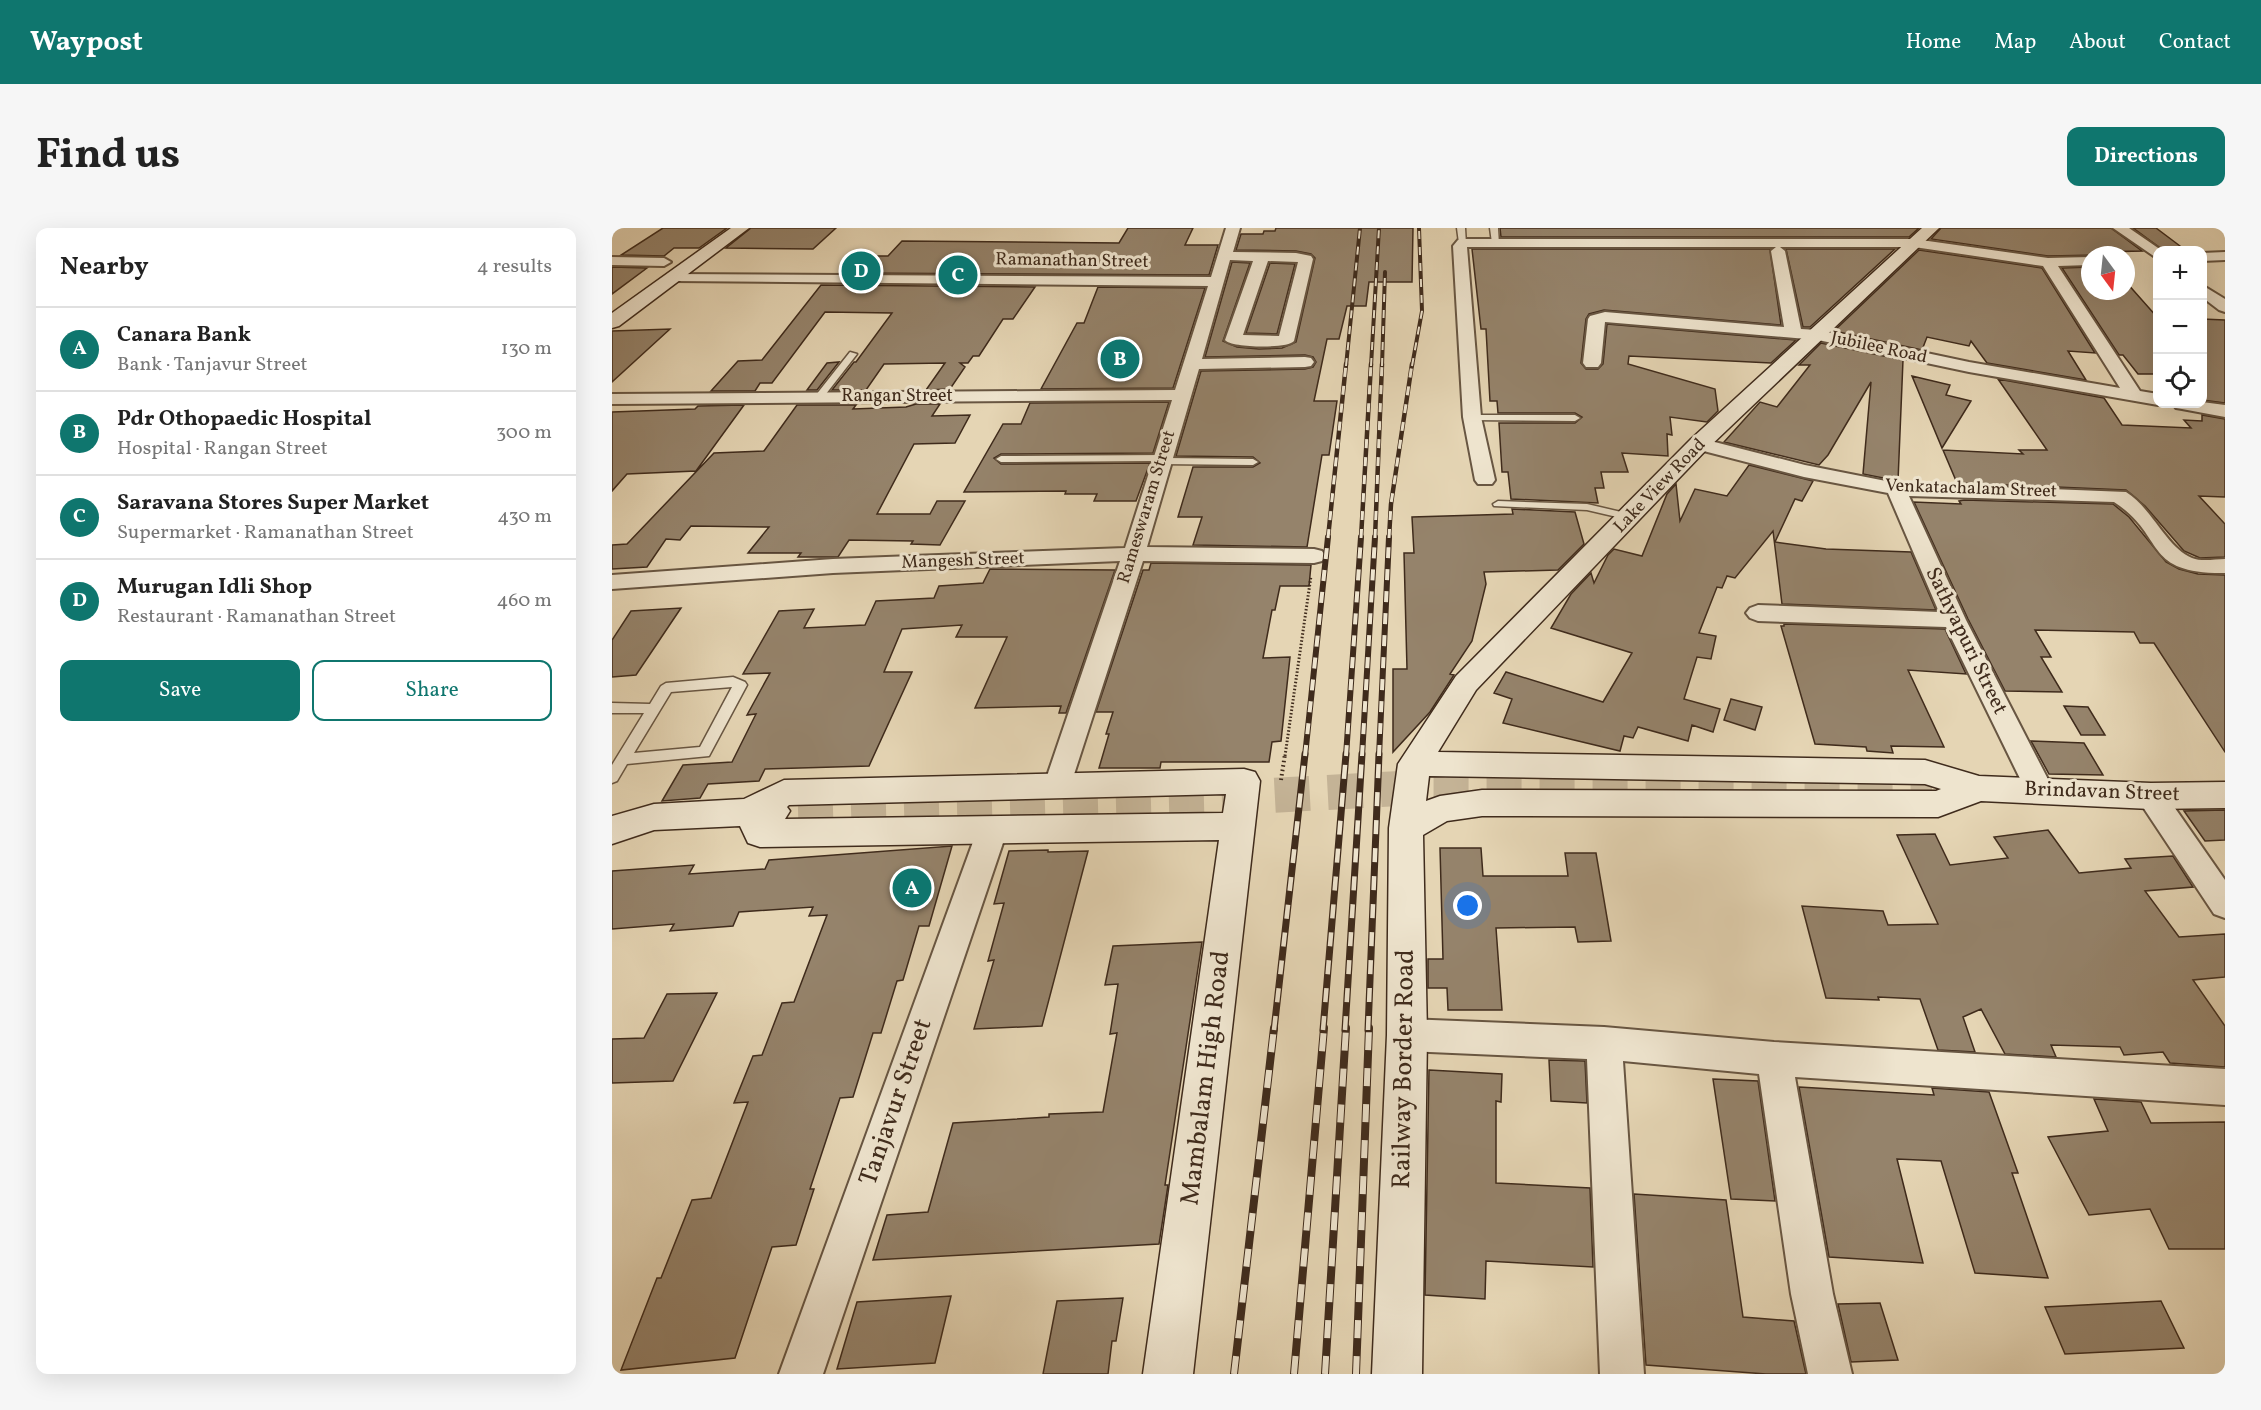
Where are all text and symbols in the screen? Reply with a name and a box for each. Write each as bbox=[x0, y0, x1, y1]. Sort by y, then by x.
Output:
text: Waypost bbox=[30, 23, 143, 62]
text: Home bbox=[1906, 28, 1961, 57]
text: Map bbox=[1994, 28, 2036, 57]
text: About bbox=[2069, 28, 2126, 57]
text: Contact bbox=[2159, 28, 2231, 57]
text: Find us bbox=[36, 127, 180, 186]
button: Directions bbox=[2067, 127, 2225, 186]
north arrow bbox=[2081, 246, 2135, 300]
map controls bbox=[2153, 246, 2207, 408]
button: + bbox=[2153, 246, 2207, 300]
street label: Ramanathan Street bbox=[995, 247, 1149, 275]
pin: D bbox=[842, 248, 880, 294]
text: Nearby bbox=[60, 249, 149, 285]
pin: C bbox=[938, 252, 978, 298]
text: 4 results bbox=[477, 253, 552, 281]
button: − bbox=[2153, 300, 2207, 354]
text: Canara Bank bbox=[117, 320, 251, 351]
street label: Jubilee Road bbox=[1828, 326, 1930, 370]
text: A bbox=[72, 335, 87, 363]
text: 130 m bbox=[501, 335, 552, 363]
pin: B bbox=[1100, 336, 1140, 382]
text: Bank · Tanjavur Street bbox=[117, 351, 308, 379]
button: locate bbox=[2153, 354, 2207, 408]
street label: Rangan Street bbox=[841, 384, 953, 409]
text: Pdr Othopaedic Hospital bbox=[117, 404, 372, 435]
text: B bbox=[73, 419, 86, 447]
text: 300 m bbox=[496, 419, 552, 447]
street label: Rameswaram Street bbox=[1112, 427, 1182, 587]
street label: Lake View Road bbox=[1608, 433, 1712, 539]
text: Hospital · Rangan Street bbox=[117, 435, 328, 463]
street label: Venkatachalam Street bbox=[1885, 474, 2057, 504]
text: Saravana Stores Super Market bbox=[117, 488, 429, 519]
text: C bbox=[73, 503, 86, 531]
text: 430 m bbox=[497, 503, 552, 531]
text: Supermarket · Ramanathan Street bbox=[117, 519, 414, 547]
street label: Mangesh Street bbox=[901, 546, 1025, 576]
street label: Sathyapuri Street bbox=[1918, 562, 2014, 720]
text: Murugan Idli Shop bbox=[117, 572, 312, 603]
text: D bbox=[72, 587, 87, 615]
text: 460 m bbox=[496, 587, 552, 615]
text: Restaurant · Ramanathan Street bbox=[117, 603, 396, 631]
button: Save bbox=[60, 660, 300, 721]
button: Share bbox=[312, 660, 552, 721]
street label: Brindavan Street bbox=[2024, 775, 2180, 809]
pin: A bbox=[892, 866, 932, 910]
your location bbox=[1453, 891, 1482, 920]
street label: Mambalam High Road bbox=[1173, 949, 1239, 1207]
street label: Railway Border Road bbox=[1384, 949, 1424, 1189]
street label: Tanjavur Street bbox=[851, 1014, 941, 1190]

